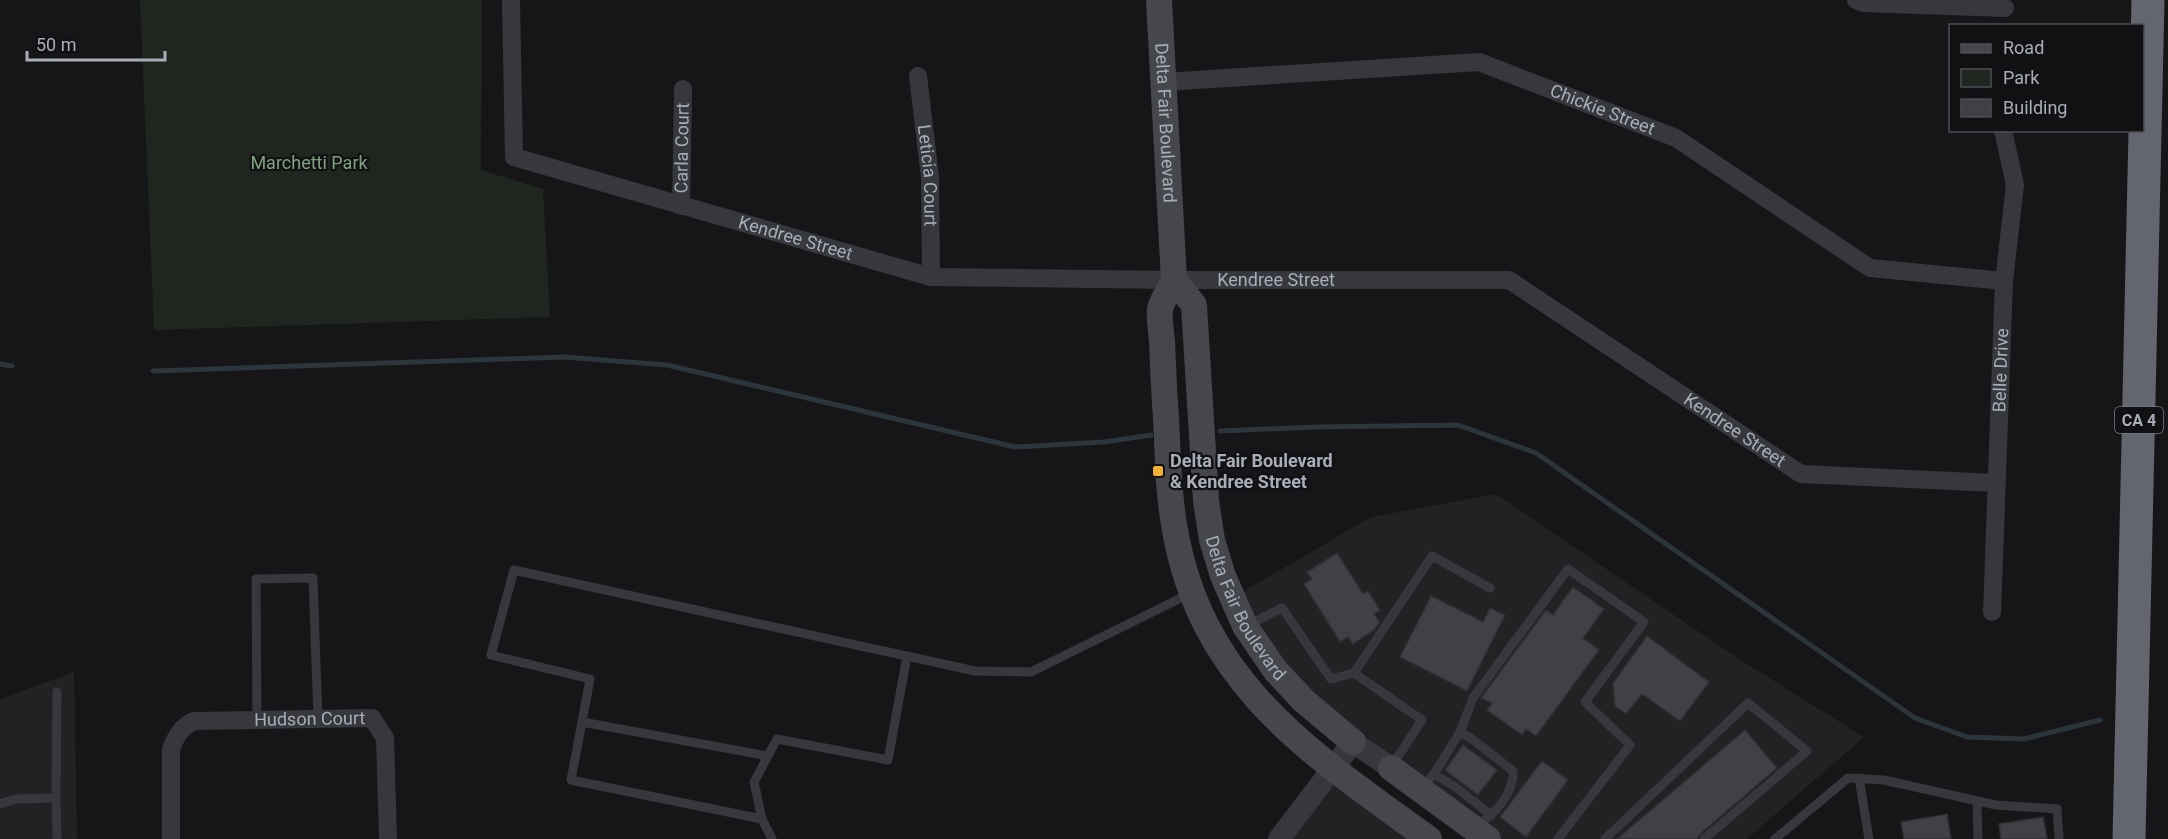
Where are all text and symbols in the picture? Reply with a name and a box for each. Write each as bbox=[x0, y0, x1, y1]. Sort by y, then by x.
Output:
scale bar bbox=[27, 24, 165, 62]
legend bbox=[1949, 24, 2144, 132]
text: 50 m bbox=[36, 34, 76, 55]
text: Road bbox=[2003, 37, 2044, 58]
street label: Delta Fair Boulevard bbox=[1151, 42, 1181, 203]
text: Park bbox=[2003, 67, 2040, 88]
street label: Chickie Street bbox=[1547, 79, 1658, 139]
text: Building bbox=[2003, 97, 2067, 118]
street label: Carla Court bbox=[670, 102, 693, 193]
street label: Leticia Court bbox=[914, 123, 941, 226]
park label: Marchetti Park bbox=[250, 152, 368, 173]
street label: Kendree Street bbox=[736, 211, 855, 264]
street label: Kendree Street bbox=[1217, 269, 1335, 290]
street label: Belle Drive bbox=[1988, 328, 2012, 413]
street label: Kendree Street bbox=[1680, 388, 1790, 471]
road number: CA 4 bbox=[2115, 407, 2163, 433]
place label: Delta Fair Boulevard & Kendree Street bbox=[1170, 450, 1333, 492]
marker: Delta Fair Boulevard & Kendree Street bbox=[1151, 464, 1165, 478]
street label: Delta Fair Boulevard bbox=[1201, 533, 1290, 685]
street label: Hudson Court bbox=[254, 707, 366, 730]

